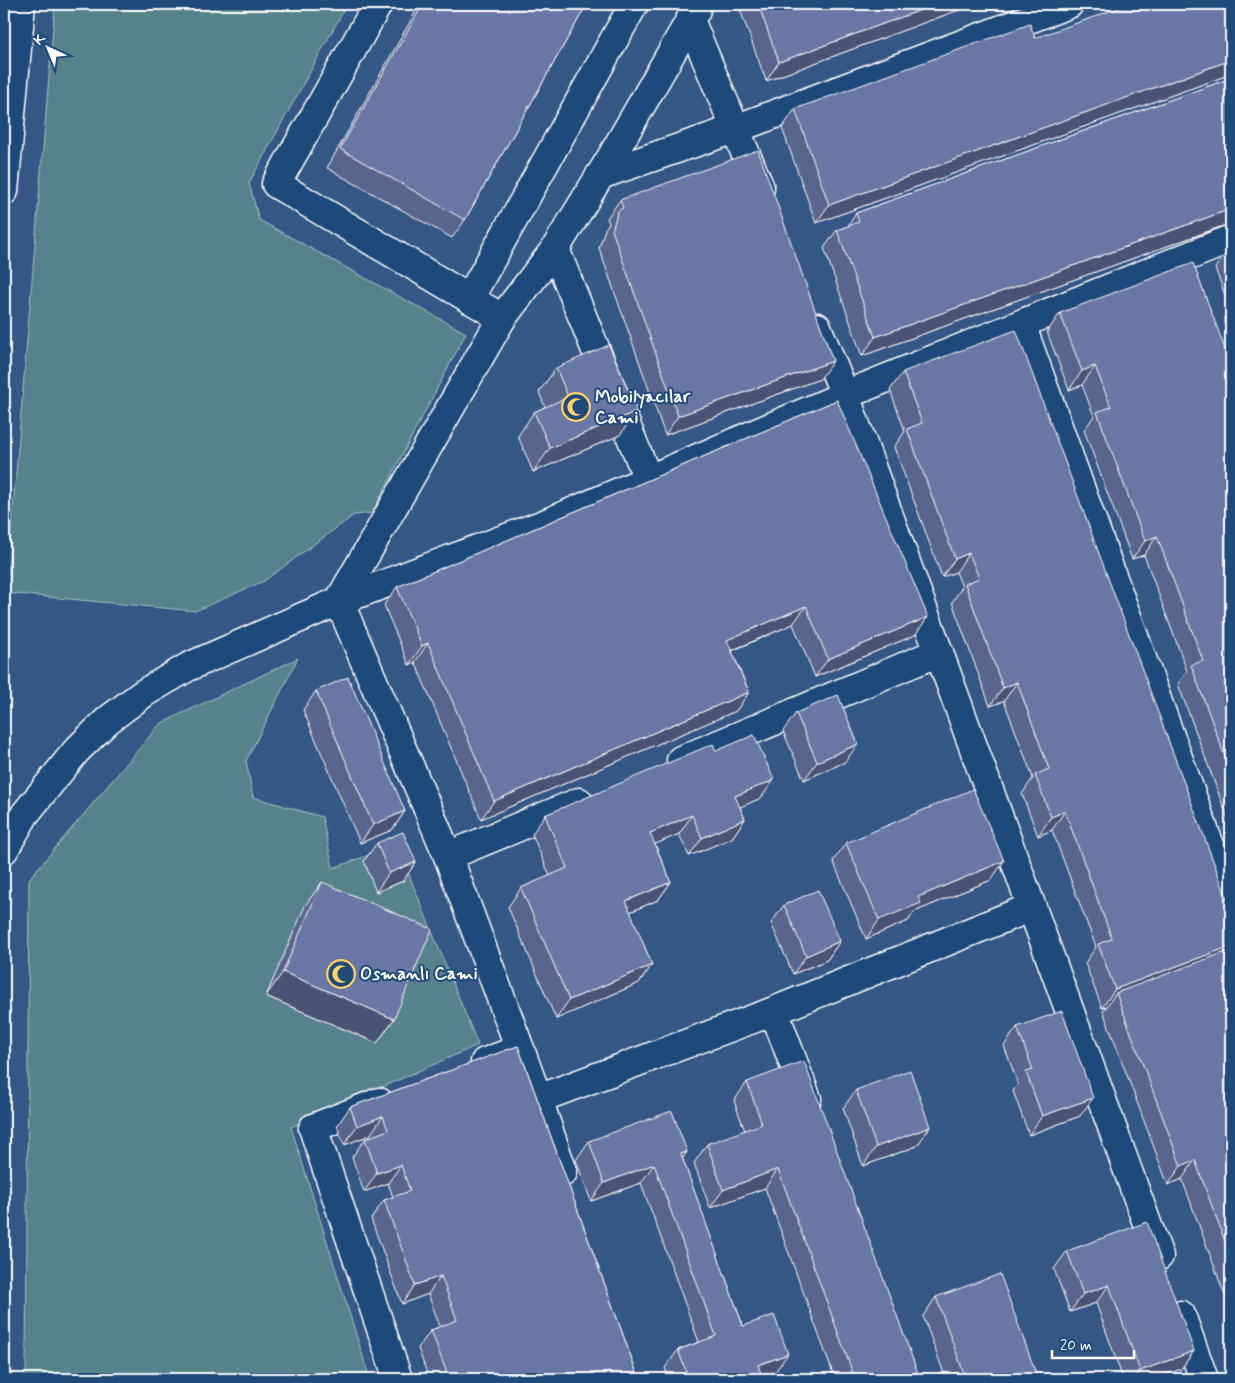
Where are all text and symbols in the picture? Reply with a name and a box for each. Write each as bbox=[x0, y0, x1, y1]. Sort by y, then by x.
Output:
north arrow bbox=[22, 22, 72, 72]
text: K bbox=[30, 29, 50, 49]
place label: Mobilyacılar Cami bbox=[595, 385, 691, 430]
mosque icon: Mobilyacılar Cami bbox=[561, 392, 591, 422]
mosque icon: Osmanlı Cami bbox=[326, 959, 356, 989]
place label: Osmanlı Cami bbox=[360, 962, 478, 986]
scale bar bbox=[1052, 1328, 1135, 1360]
text: 20 m bbox=[1060, 1336, 1092, 1356]

